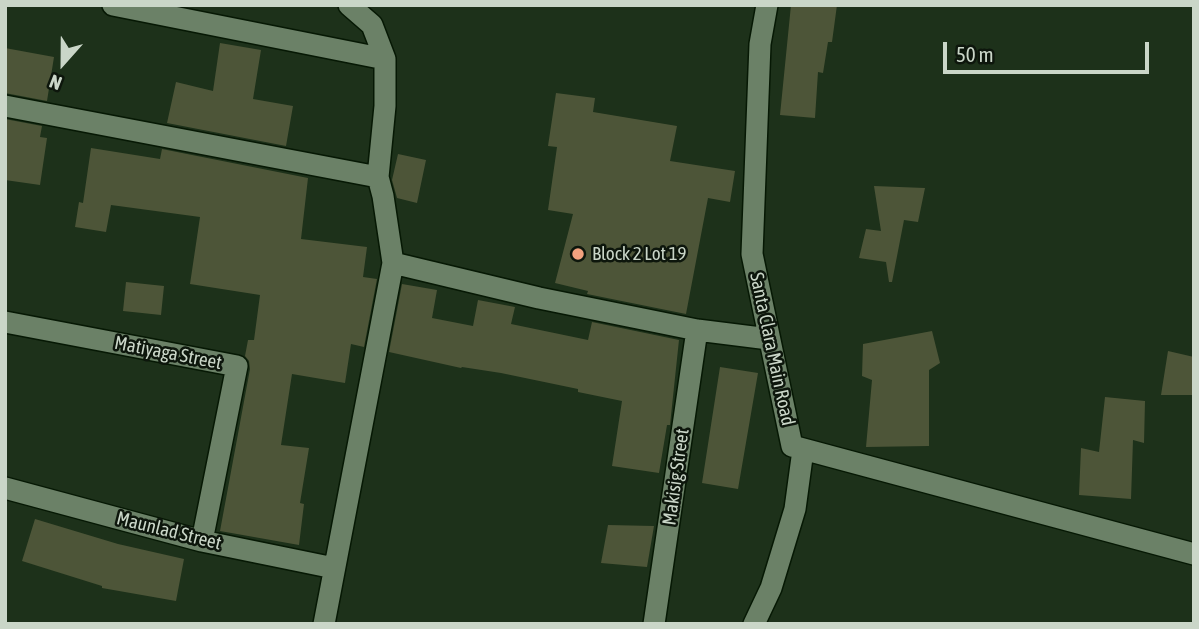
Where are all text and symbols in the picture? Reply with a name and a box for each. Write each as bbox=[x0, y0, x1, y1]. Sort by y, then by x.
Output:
north arrow bbox=[28, 28, 98, 98]
scale bar bbox=[947, 28, 1154, 72]
text: 50 m bbox=[956, 42, 994, 66]
text: N bbox=[46, 70, 65, 95]
place label: Block 2 Lot 19 bbox=[592, 243, 687, 265]
marker: Block 2 Lot 19 bbox=[570, 246, 586, 262]
street label: Santa Clara Main Road bbox=[745, 270, 799, 428]
street label: Matiyaga Street bbox=[112, 331, 224, 375]
street label: Makisig Street bbox=[658, 427, 694, 527]
street label: Maunlad Street bbox=[114, 507, 224, 555]

